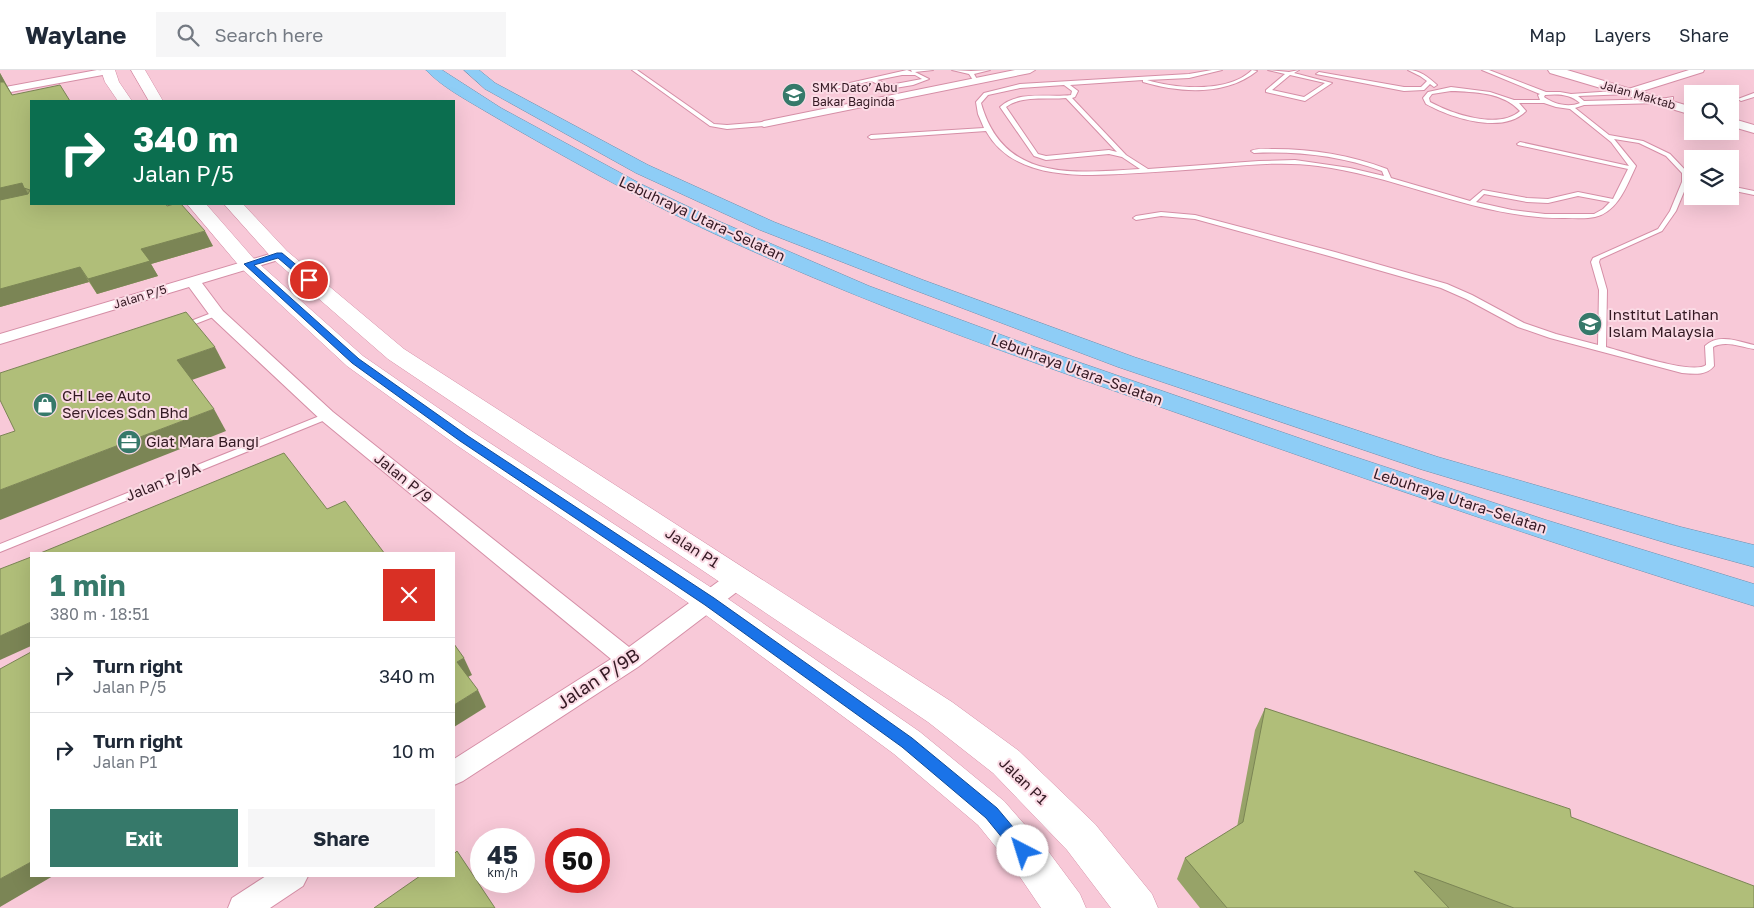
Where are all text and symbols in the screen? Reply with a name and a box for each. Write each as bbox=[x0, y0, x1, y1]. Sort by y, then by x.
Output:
search box bbox=[156, 12, 506, 57]
text: Waylane bbox=[25, 20, 126, 49]
icon: search bbox=[174, 21, 202, 49]
text: Search here bbox=[214, 23, 323, 46]
text: Map bbox=[1529, 24, 1566, 46]
text: Layers bbox=[1594, 24, 1651, 46]
text: Share bbox=[1679, 24, 1729, 46]
street label: Jalan Maktab bbox=[1599, 77, 1677, 112]
place label: SMK Dato’ Abu Bakar Baginda bbox=[812, 80, 898, 109]
school or university icon: SMK Dato’ Abu Bakar Baginda bbox=[781, 82, 807, 108]
map controls bbox=[1684, 85, 1739, 205]
button: search bbox=[1684, 85, 1739, 140]
text: 340 m bbox=[133, 118, 238, 160]
icon: right bbox=[50, 120, 115, 185]
button: layers bbox=[1684, 150, 1739, 205]
text: Jalan P/5 bbox=[133, 160, 234, 187]
street label: Lebuhraya Utara–Selatan bbox=[616, 172, 788, 265]
pin bbox=[288, 259, 330, 301]
icon: arrive bbox=[295, 266, 323, 294]
street label: Jalan P/5 bbox=[111, 281, 168, 312]
place label: Institut Latihan Islam Malaysia bbox=[1608, 305, 1719, 340]
school or university icon: Institut Latihan Islam Malaysia bbox=[1577, 311, 1603, 337]
street label: Lebuhraya Utara–Selatan bbox=[989, 330, 1166, 409]
place label: CH Lee Auto Services Sdn Bhd bbox=[62, 386, 188, 421]
shop icon: CH Lee Auto Services Sdn Bhd bbox=[32, 392, 58, 418]
office icon: Giat Mara Bangi bbox=[116, 429, 142, 455]
place label: Giat Mara Bangi bbox=[146, 432, 259, 450]
street label: Jalan P/9 bbox=[371, 448, 436, 506]
street label: Jalan P/9A bbox=[123, 458, 203, 504]
street label: Lebuhraya Utara–Selatan bbox=[1371, 463, 1549, 537]
street label: Jalan P1 bbox=[662, 523, 723, 571]
text: 1 min bbox=[50, 567, 126, 603]
button: close bbox=[383, 569, 435, 621]
text: 380 m · 18:51 bbox=[50, 604, 149, 624]
street label: Jalan P/9B bbox=[552, 643, 643, 713]
text: Turn right bbox=[93, 654, 183, 677]
icon: right bbox=[50, 661, 78, 689]
text: 340 m bbox=[379, 664, 435, 687]
text: Jalan P/5 bbox=[93, 677, 166, 697]
text: Turn right bbox=[93, 729, 183, 752]
icon: right bbox=[50, 736, 78, 764]
text: 10 m bbox=[392, 739, 435, 762]
text: Jalan P1 bbox=[93, 752, 157, 772]
street label: Jalan P1 bbox=[996, 753, 1052, 808]
button: Exit bbox=[50, 809, 238, 867]
button: Share bbox=[248, 809, 435, 867]
position arrow bbox=[996, 824, 1048, 876]
speed limit sign: 50 bbox=[545, 828, 610, 893]
text: 45 bbox=[487, 839, 518, 870]
text: km/h bbox=[487, 865, 518, 880]

